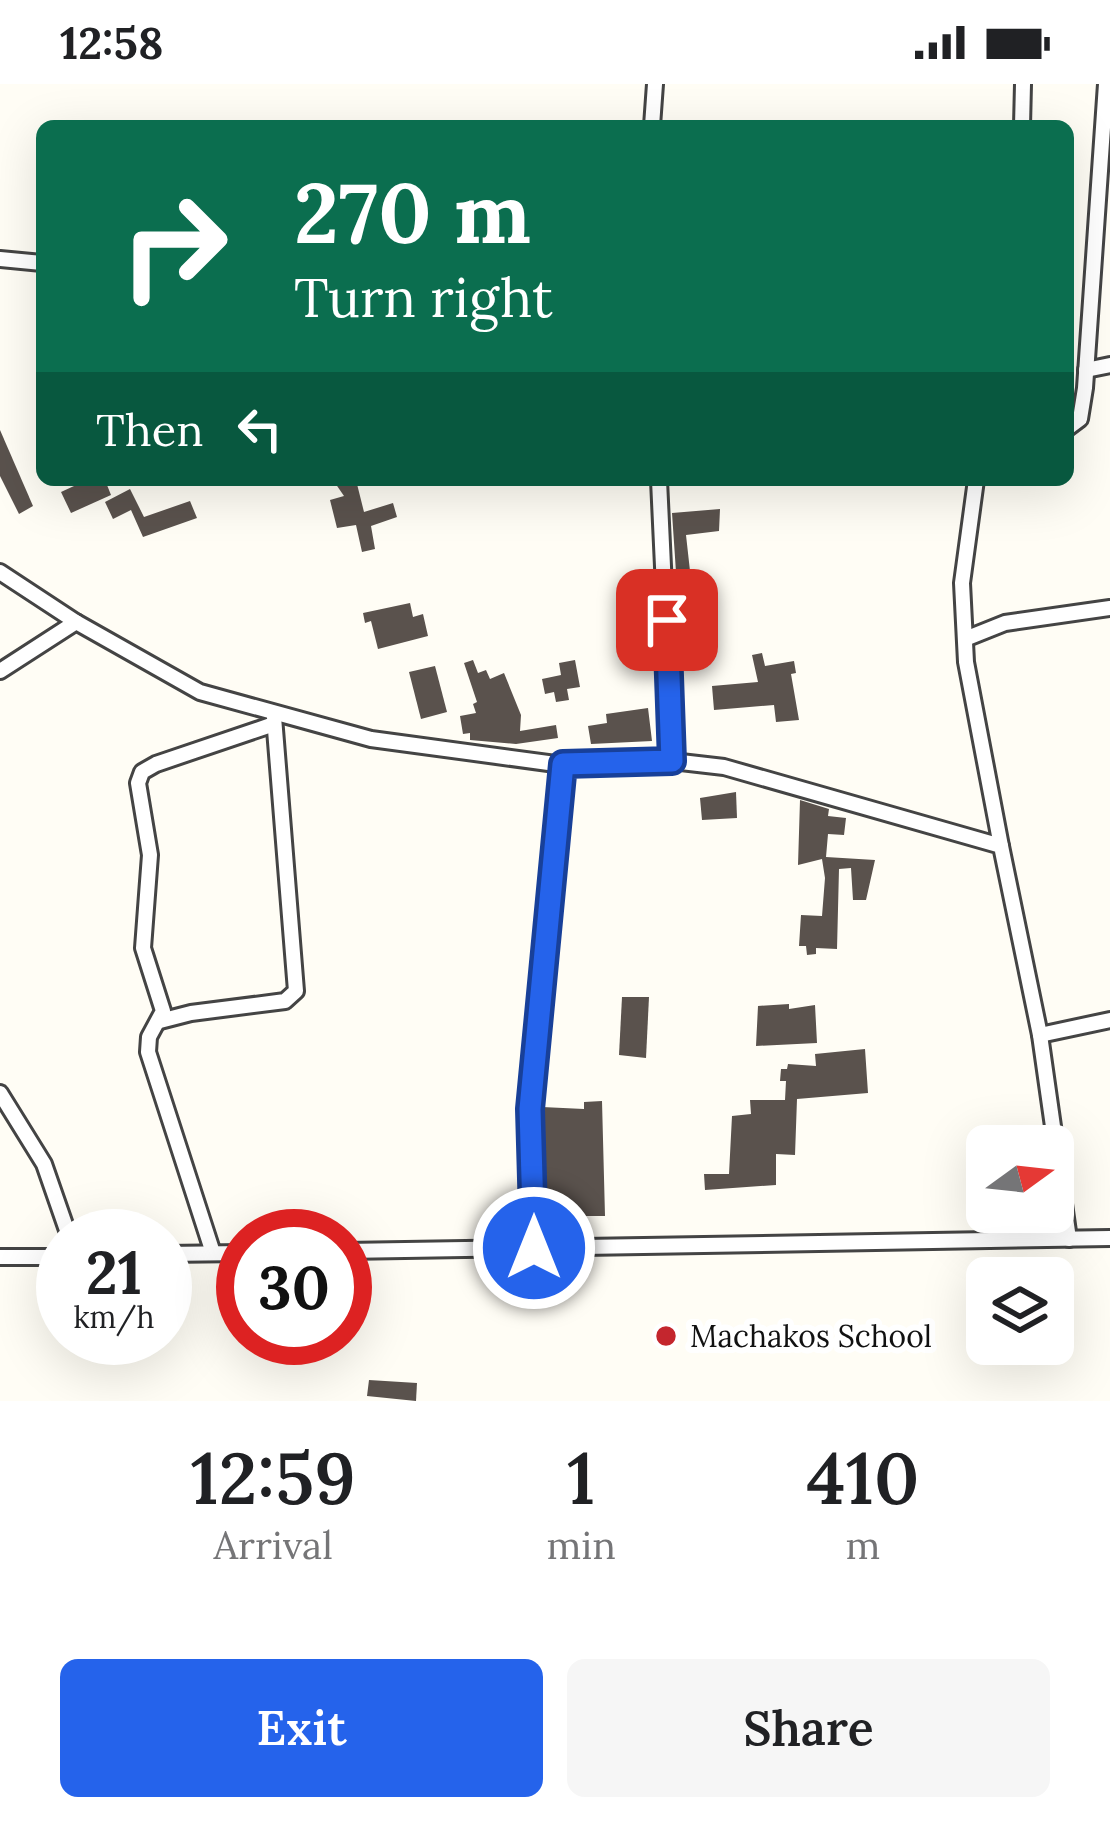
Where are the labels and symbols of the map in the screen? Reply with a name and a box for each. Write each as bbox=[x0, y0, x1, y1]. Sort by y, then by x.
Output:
pin bbox=[616, 569, 718, 671]
north arrow bbox=[966, 1125, 1074, 1233]
position arrow bbox=[471, 1185, 597, 1311]
speed limit sign: 30 bbox=[216, 1209, 372, 1365]
place label: Machakos School bbox=[690, 1317, 932, 1355]
marker: Machakos School bbox=[653, 1323, 679, 1349]

